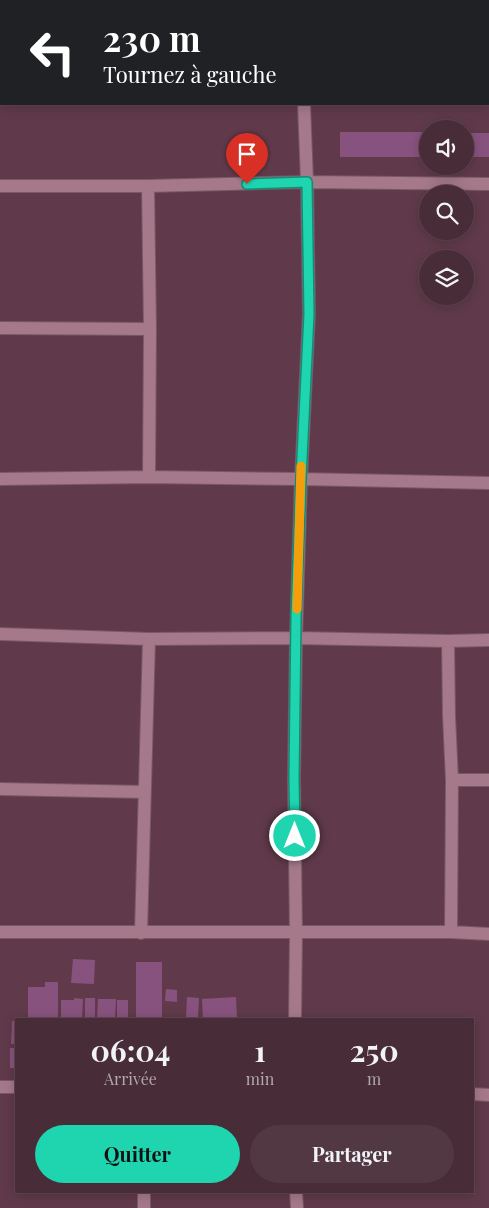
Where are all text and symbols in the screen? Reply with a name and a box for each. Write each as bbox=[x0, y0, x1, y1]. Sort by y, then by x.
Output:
text: 230 m bbox=[103, 14, 201, 61]
icon: left bbox=[20, 20, 85, 85]
text: Tournez à gauche bbox=[103, 59, 277, 89]
map controls bbox=[419, 120, 474, 305]
button: sound bbox=[419, 120, 474, 175]
pin bbox=[226, 133, 268, 184]
icon: arrive bbox=[233, 140, 261, 168]
button: search bbox=[419, 185, 474, 240]
button: layers bbox=[419, 250, 474, 305]
position arrow bbox=[268, 809, 320, 861]
text: 06:04 bbox=[90, 1030, 170, 1070]
text: 1 bbox=[254, 1030, 266, 1070]
text: 250 bbox=[350, 1030, 399, 1070]
text: Arrivée bbox=[104, 1068, 157, 1089]
text: min bbox=[246, 1068, 274, 1089]
text: m bbox=[367, 1068, 381, 1089]
button: Quitter bbox=[35, 1125, 240, 1183]
button: Partager bbox=[250, 1125, 454, 1183]

